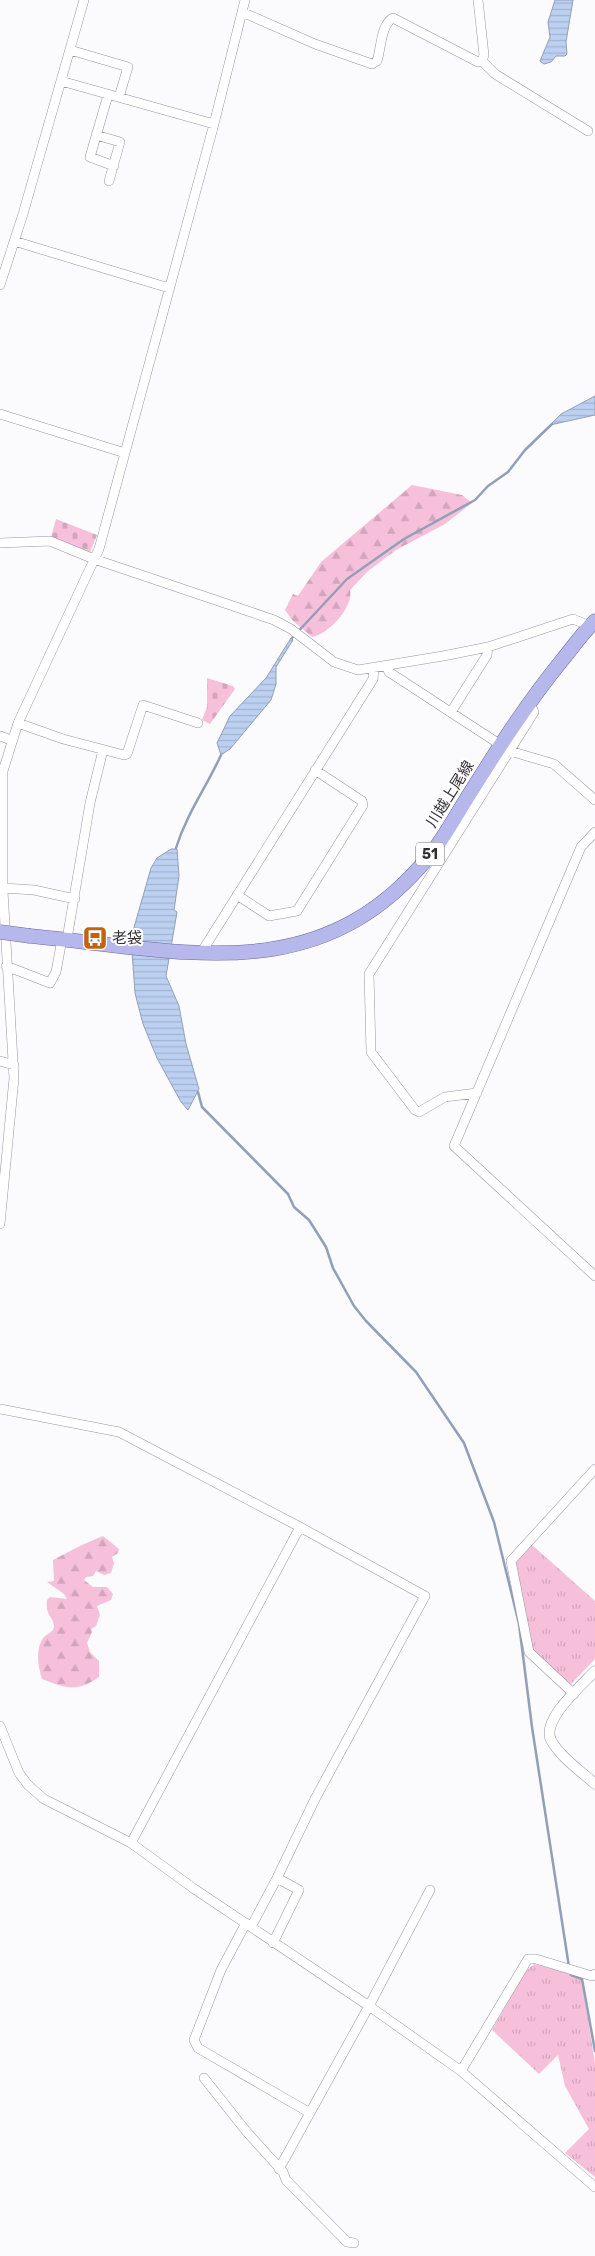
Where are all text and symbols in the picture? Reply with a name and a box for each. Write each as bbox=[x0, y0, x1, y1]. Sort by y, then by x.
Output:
street label: 川越上尾線 bbox=[422, 757, 478, 831]
road number: 51 bbox=[416, 842, 444, 866]
bus stop icon: 老袋 bbox=[82, 925, 108, 951]
place label: 老袋 bbox=[112, 929, 142, 947]

